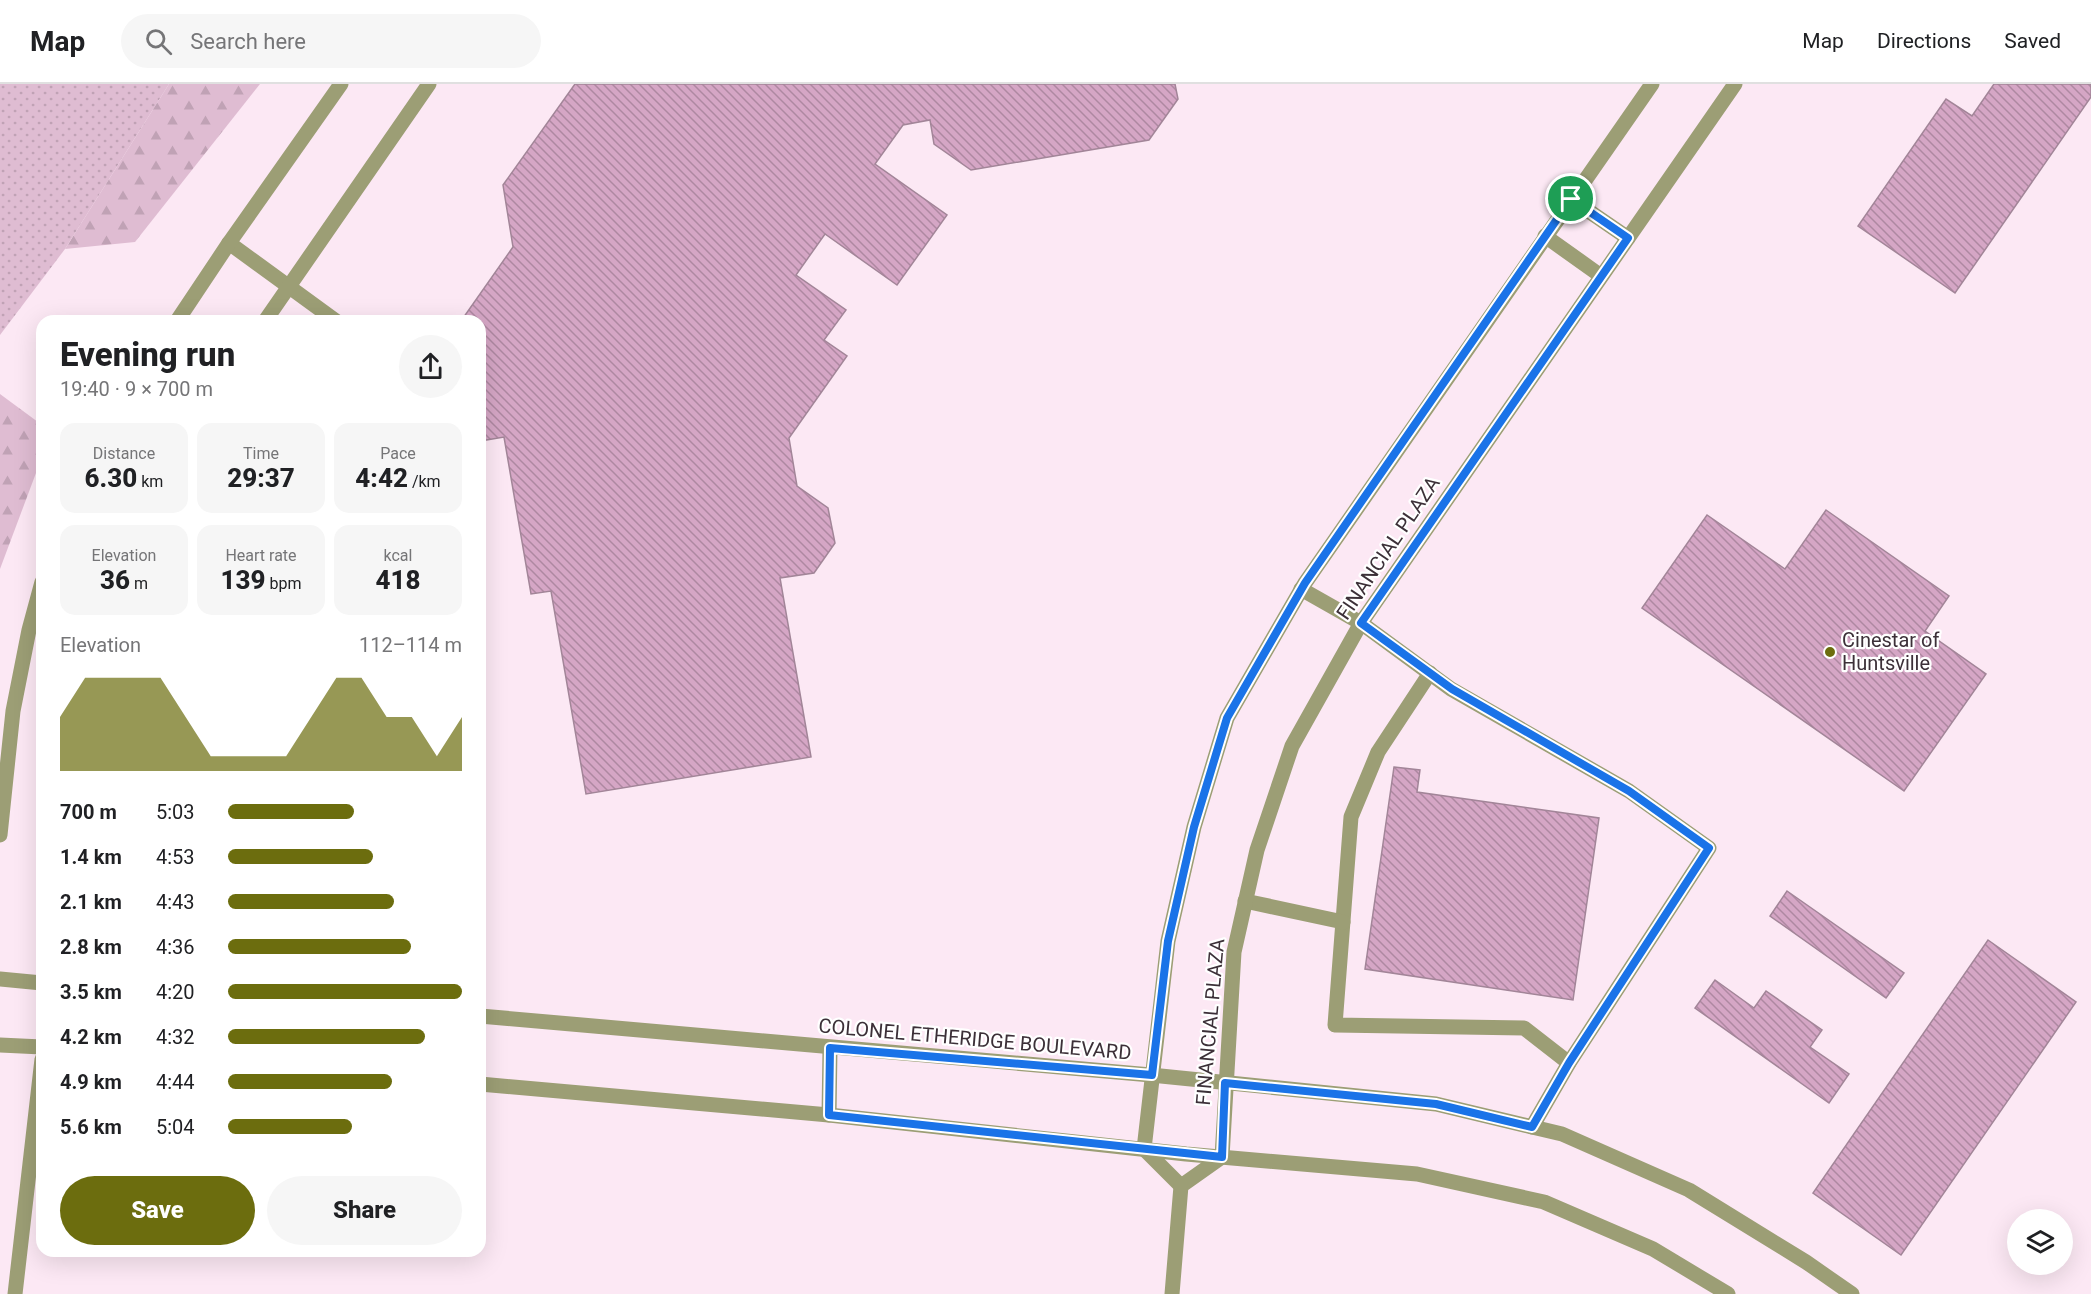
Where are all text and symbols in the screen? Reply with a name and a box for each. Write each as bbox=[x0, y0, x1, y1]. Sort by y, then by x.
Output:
search box bbox=[121, 14, 541, 68]
text: Map bbox=[30, 25, 85, 58]
icon: search bbox=[142, 25, 175, 58]
text: Search here bbox=[190, 29, 306, 54]
text: Map bbox=[1802, 29, 1844, 53]
text: Directions bbox=[1877, 29, 1971, 53]
text: Saved bbox=[2004, 29, 2061, 53]
pin bbox=[1545, 173, 1596, 224]
icon: arrive bbox=[1554, 182, 1587, 215]
text: Evening run bbox=[60, 335, 235, 374]
button: share bbox=[399, 335, 462, 398]
text: 19:40 · 9 × 700 m bbox=[60, 377, 213, 401]
text: Distance bbox=[93, 444, 155, 463]
text: Time bbox=[243, 444, 279, 463]
text: Pace bbox=[380, 444, 416, 463]
text: 6.30 bbox=[85, 463, 137, 493]
text: 29:37 bbox=[227, 463, 295, 493]
text: 4:42 bbox=[355, 463, 408, 493]
text: km bbox=[137, 472, 163, 491]
text: /km bbox=[408, 472, 441, 491]
street label: FINANCIAL PLAZA bbox=[1331, 472, 1445, 624]
text: Elevation bbox=[92, 546, 156, 565]
text: Heart rate bbox=[225, 546, 297, 565]
text: kcal bbox=[384, 546, 412, 565]
text: 36 bbox=[100, 565, 130, 595]
text: 139 bbox=[221, 565, 266, 595]
text: 418 bbox=[376, 565, 420, 595]
text: m bbox=[130, 574, 148, 593]
text: bpm bbox=[266, 574, 301, 593]
place label: Cinestar of Huntsville bbox=[1842, 628, 1939, 675]
text: Elevation bbox=[60, 633, 141, 657]
text: 112–114 m bbox=[359, 633, 462, 657]
marker: Cinestar of Huntsville bbox=[1823, 645, 1837, 659]
text: 700 m bbox=[60, 800, 117, 824]
text: 5:03 bbox=[156, 800, 195, 824]
text: 1.4 km bbox=[60, 845, 122, 869]
text: 4:53 bbox=[156, 845, 195, 869]
text: 2.1 km bbox=[60, 890, 122, 914]
text: 4:43 bbox=[156, 890, 195, 914]
text: 2.8 km bbox=[60, 935, 122, 959]
text: 4:36 bbox=[156, 935, 195, 959]
street label: FINANCIAL PLAZA bbox=[1191, 938, 1229, 1106]
text: 3.5 km bbox=[60, 980, 122, 1004]
text: 4:20 bbox=[156, 980, 195, 1004]
street label: COLONEL ETHERIDGE BOULEVARD bbox=[818, 1013, 1132, 1065]
text: 4.2 km bbox=[60, 1025, 122, 1049]
text: 4:32 bbox=[156, 1025, 195, 1049]
text: 4.9 km bbox=[60, 1070, 122, 1094]
text: 4:44 bbox=[156, 1070, 195, 1094]
text: 5.6 km bbox=[60, 1115, 122, 1139]
text: 5:04 bbox=[156, 1115, 195, 1139]
button: Save bbox=[60, 1176, 255, 1245]
button: Share bbox=[267, 1176, 462, 1245]
map controls bbox=[2007, 1209, 2073, 1275]
button: layers bbox=[2007, 1209, 2073, 1275]

